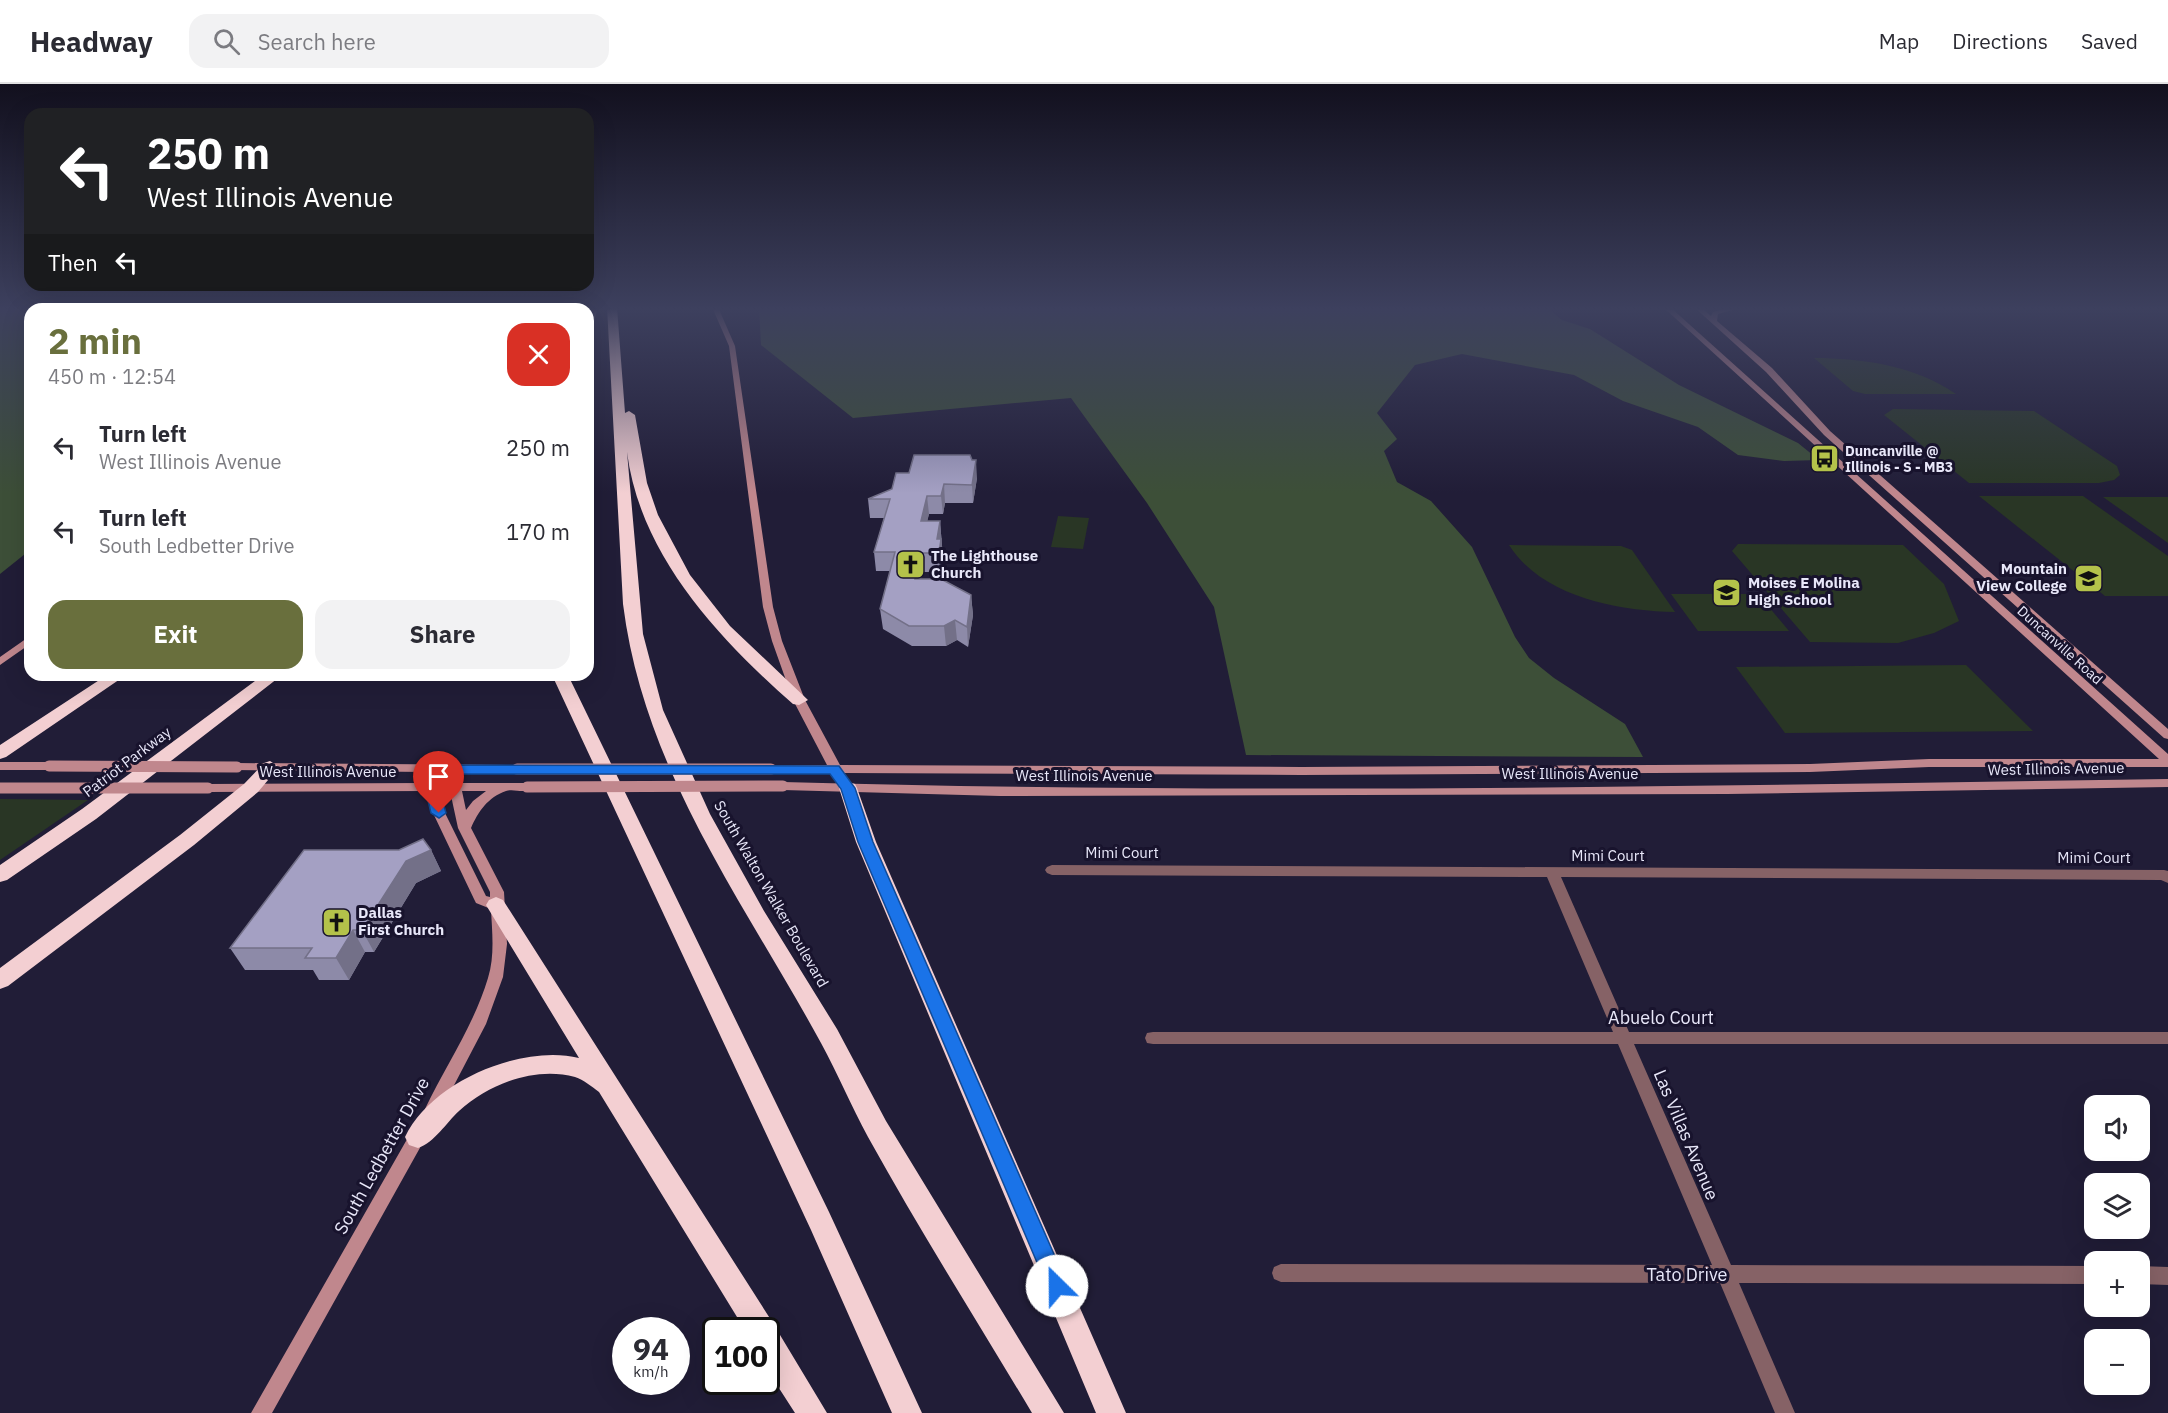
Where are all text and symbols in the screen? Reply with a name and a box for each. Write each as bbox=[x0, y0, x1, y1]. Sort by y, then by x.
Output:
search box bbox=[189, 14, 609, 68]
text: Headway bbox=[30, 23, 153, 60]
icon: search bbox=[210, 25, 243, 58]
text: Search here bbox=[258, 27, 376, 56]
text: Map bbox=[1879, 27, 1919, 55]
text: Directions bbox=[1952, 27, 2048, 55]
text: Saved bbox=[2081, 27, 2138, 55]
text: 250 m bbox=[147, 126, 270, 181]
icon: left bbox=[48, 132, 126, 210]
text: West Illinois Avenue bbox=[147, 179, 393, 214]
icon: left bbox=[110, 246, 143, 279]
text: Then bbox=[48, 248, 98, 277]
text: 2 min bbox=[48, 317, 142, 364]
button: close bbox=[507, 323, 570, 386]
text: 450 m · 12:54 bbox=[48, 363, 176, 390]
text: Turn left bbox=[99, 419, 187, 448]
icon: left bbox=[48, 431, 81, 464]
text: 250 m bbox=[506, 433, 570, 462]
place label: Duncanville @ Illinois - S - MB3 bbox=[1845, 442, 1953, 476]
bus stop icon: Duncanville @ Illinois - S - MB3 bbox=[1808, 443, 1840, 475]
text: West Illinois Avenue bbox=[99, 448, 281, 475]
text: Turn left bbox=[99, 503, 187, 532]
icon: left bbox=[48, 515, 81, 548]
text: 170 m bbox=[506, 517, 570, 546]
text: South Ledbetter Drive bbox=[99, 532, 295, 559]
place label: The Lighthouse Church bbox=[931, 546, 1038, 582]
church icon: The Lighthouse Church bbox=[894, 549, 926, 581]
place label: Mountain View College bbox=[1976, 559, 2067, 595]
school or university icon: Mountain View College bbox=[2072, 562, 2104, 594]
place label: Moises E Molina High School bbox=[1748, 573, 1860, 609]
school or university icon: Moises E Molina High School bbox=[1711, 576, 1743, 608]
button: Exit bbox=[48, 600, 303, 669]
button: Share bbox=[315, 600, 570, 669]
street label: Duncanville Road bbox=[2014, 602, 2106, 688]
street label: Patriot Parkway bbox=[79, 722, 175, 801]
pin bbox=[413, 751, 464, 813]
street label: West Illinois Avenue bbox=[1987, 758, 2125, 779]
icon: arrive bbox=[422, 760, 455, 793]
street label: West Illinois Avenue bbox=[260, 762, 396, 781]
street label: West Illinois Avenue bbox=[1502, 764, 1638, 783]
street label: West Illinois Avenue bbox=[1016, 766, 1152, 785]
street label: South Walton Walker Boulevard bbox=[710, 797, 833, 990]
street label: Mimi Court bbox=[1085, 843, 1159, 862]
street label: Mimi Court bbox=[1571, 846, 1645, 865]
street label: Mimi Court bbox=[2057, 848, 2131, 867]
place label: Dallas First Church bbox=[358, 903, 444, 939]
church icon: Dallas First Church bbox=[321, 906, 353, 938]
street label: Abuelo Court bbox=[1608, 1006, 1714, 1029]
street label: Las Villas Avenue bbox=[1649, 1066, 1724, 1204]
street label: South Ledbetter Drive bbox=[329, 1073, 434, 1238]
map controls bbox=[2084, 1095, 2150, 1395]
button: sound bbox=[2084, 1095, 2150, 1161]
button: layers bbox=[2084, 1173, 2150, 1239]
button: + bbox=[2084, 1251, 2150, 1317]
position arrow bbox=[1025, 1254, 1089, 1318]
street label: Tato Drive bbox=[1647, 1263, 1728, 1286]
speed limit sign: 100 bbox=[702, 1317, 780, 1395]
text: 94 bbox=[633, 1329, 669, 1368]
button: − bbox=[2084, 1329, 2150, 1395]
text: km/h bbox=[633, 1362, 669, 1381]

